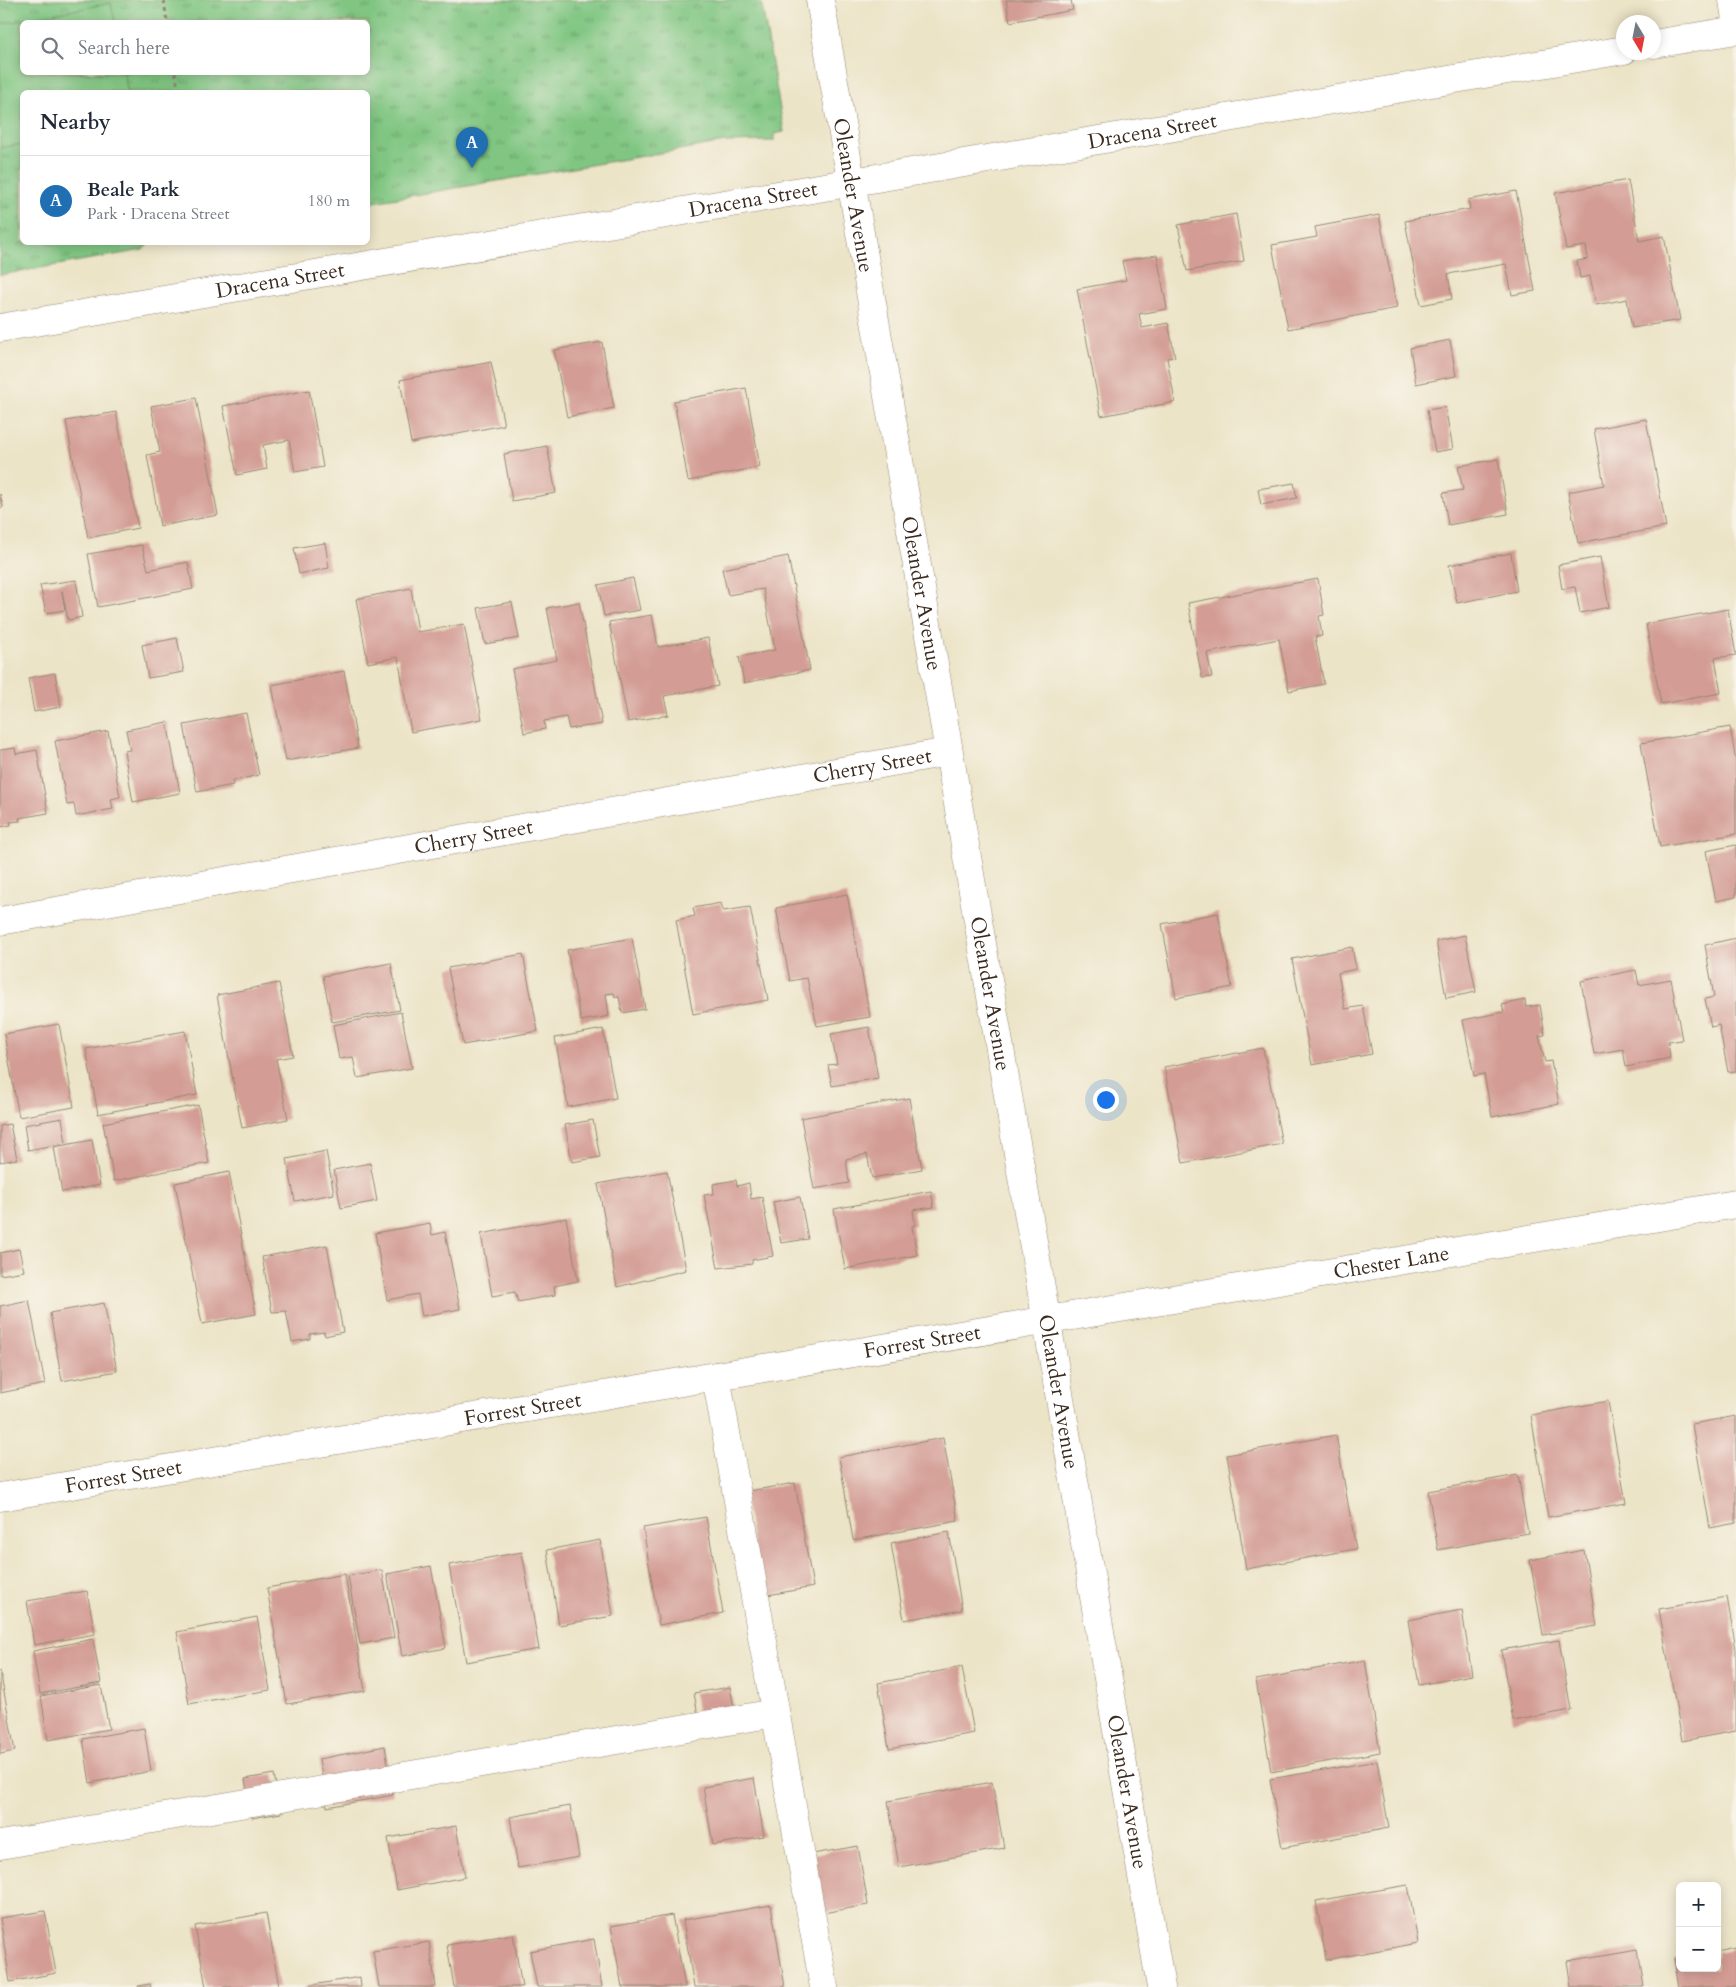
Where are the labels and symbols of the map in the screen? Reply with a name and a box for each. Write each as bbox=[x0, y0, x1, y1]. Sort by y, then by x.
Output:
north arrow bbox=[1616, 15, 1661, 60]
street label: Dracena Street bbox=[1086, 105, 1219, 156]
street label: Oleander Avenue bbox=[826, 116, 881, 275]
pin: A bbox=[456, 127, 488, 168]
street label: Dracena Street bbox=[686, 174, 820, 224]
street label: Dracena Street bbox=[213, 255, 347, 305]
street label: Oleander Avenue bbox=[894, 514, 949, 673]
street label: Cherry Street bbox=[811, 741, 934, 790]
street label: Cherry Street bbox=[412, 812, 535, 861]
street label: Oleander Avenue bbox=[963, 914, 1018, 1073]
your location bbox=[1093, 1087, 1119, 1113]
street label: Chester Lane bbox=[1331, 1238, 1451, 1286]
street label: Oleander Avenue bbox=[1031, 1312, 1086, 1471]
street label: Forrest Street bbox=[861, 1317, 983, 1366]
street label: Forrest Street bbox=[462, 1385, 584, 1433]
street label: Forrest Street bbox=[63, 1452, 184, 1500]
street label: Oleander Avenue bbox=[1100, 1712, 1155, 1871]

